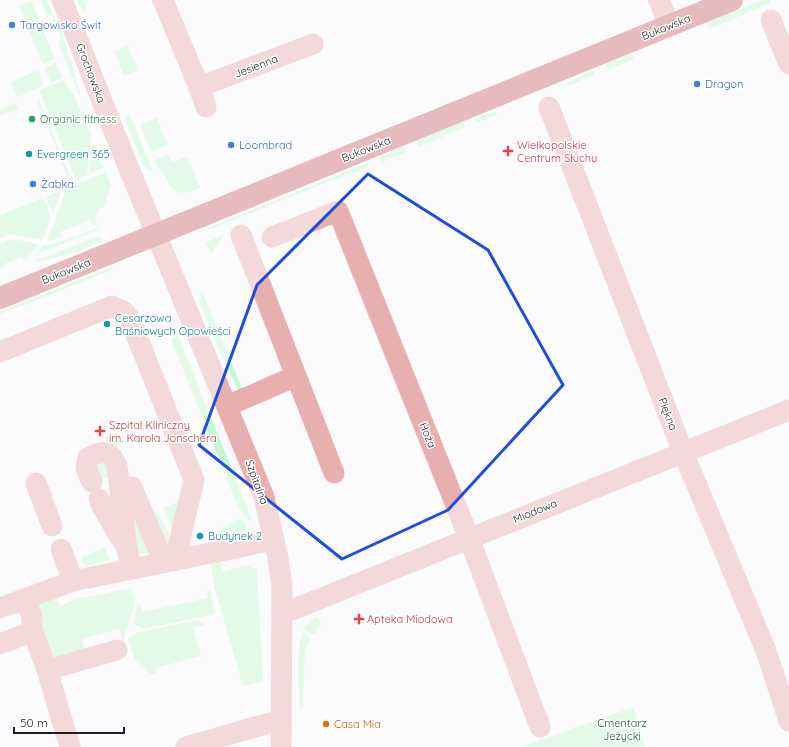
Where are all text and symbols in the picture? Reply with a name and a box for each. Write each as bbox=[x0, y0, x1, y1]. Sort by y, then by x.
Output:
street label: Bukowska bbox=[639, 11, 693, 43]
place label: Targowisko Świt bbox=[20, 18, 101, 32]
marker: Targowisko Świt bbox=[7, 20, 17, 30]
street label: Grochowska bbox=[73, 41, 109, 105]
street label: Jesienna bbox=[232, 51, 280, 81]
place label: Dragon bbox=[705, 77, 743, 91]
marker: Dragon bbox=[692, 79, 702, 89]
place label: Organic fitness bbox=[40, 112, 116, 126]
marker: Organic fitness bbox=[27, 114, 37, 124]
street label: Bukowska bbox=[339, 133, 393, 165]
place label: Loombrad bbox=[239, 138, 292, 152]
place label: Wielkopolskie Centrum Słuchu bbox=[517, 138, 597, 165]
marker: Loombrad bbox=[226, 140, 236, 150]
marker: Wielkopolskie Centrum Słuchu bbox=[502, 145, 514, 157]
place label: Evergreen 365 bbox=[37, 147, 109, 161]
marker: Evergreen 365 bbox=[24, 149, 34, 159]
place label: Żabka bbox=[41, 177, 74, 191]
marker: Żabka bbox=[28, 179, 38, 189]
street label: Bukowska bbox=[39, 255, 93, 287]
place label: Cesarzowa Baśniowych Opowieści bbox=[115, 311, 231, 338]
marker: Cesarzowa Baśniowych Opowieści bbox=[102, 319, 112, 329]
street label: Piękna bbox=[655, 396, 681, 432]
place label: Szpital Kliniczny im. Karola Jonschera bbox=[109, 418, 217, 445]
street label: Hoża bbox=[417, 420, 439, 450]
marker: Szpital Kliniczny im. Karola Jonschera bbox=[94, 425, 106, 437]
street label: Szpitalna bbox=[242, 458, 272, 506]
street label: Miodowa bbox=[511, 496, 559, 526]
place label: Budynek 2 bbox=[208, 529, 262, 543]
marker: Budynek 2 bbox=[195, 531, 205, 541]
place label: Apteka Miodowa bbox=[367, 612, 453, 626]
marker: Apteka Miodowa bbox=[354, 614, 364, 624]
scale bar bbox=[14, 709, 124, 735]
text: 50 m bbox=[20, 715, 48, 730]
park label: Cmentarz Jeżycki bbox=[597, 716, 647, 743]
place label: Casa Mia bbox=[334, 717, 381, 731]
marker: Casa Mia bbox=[321, 719, 331, 729]

